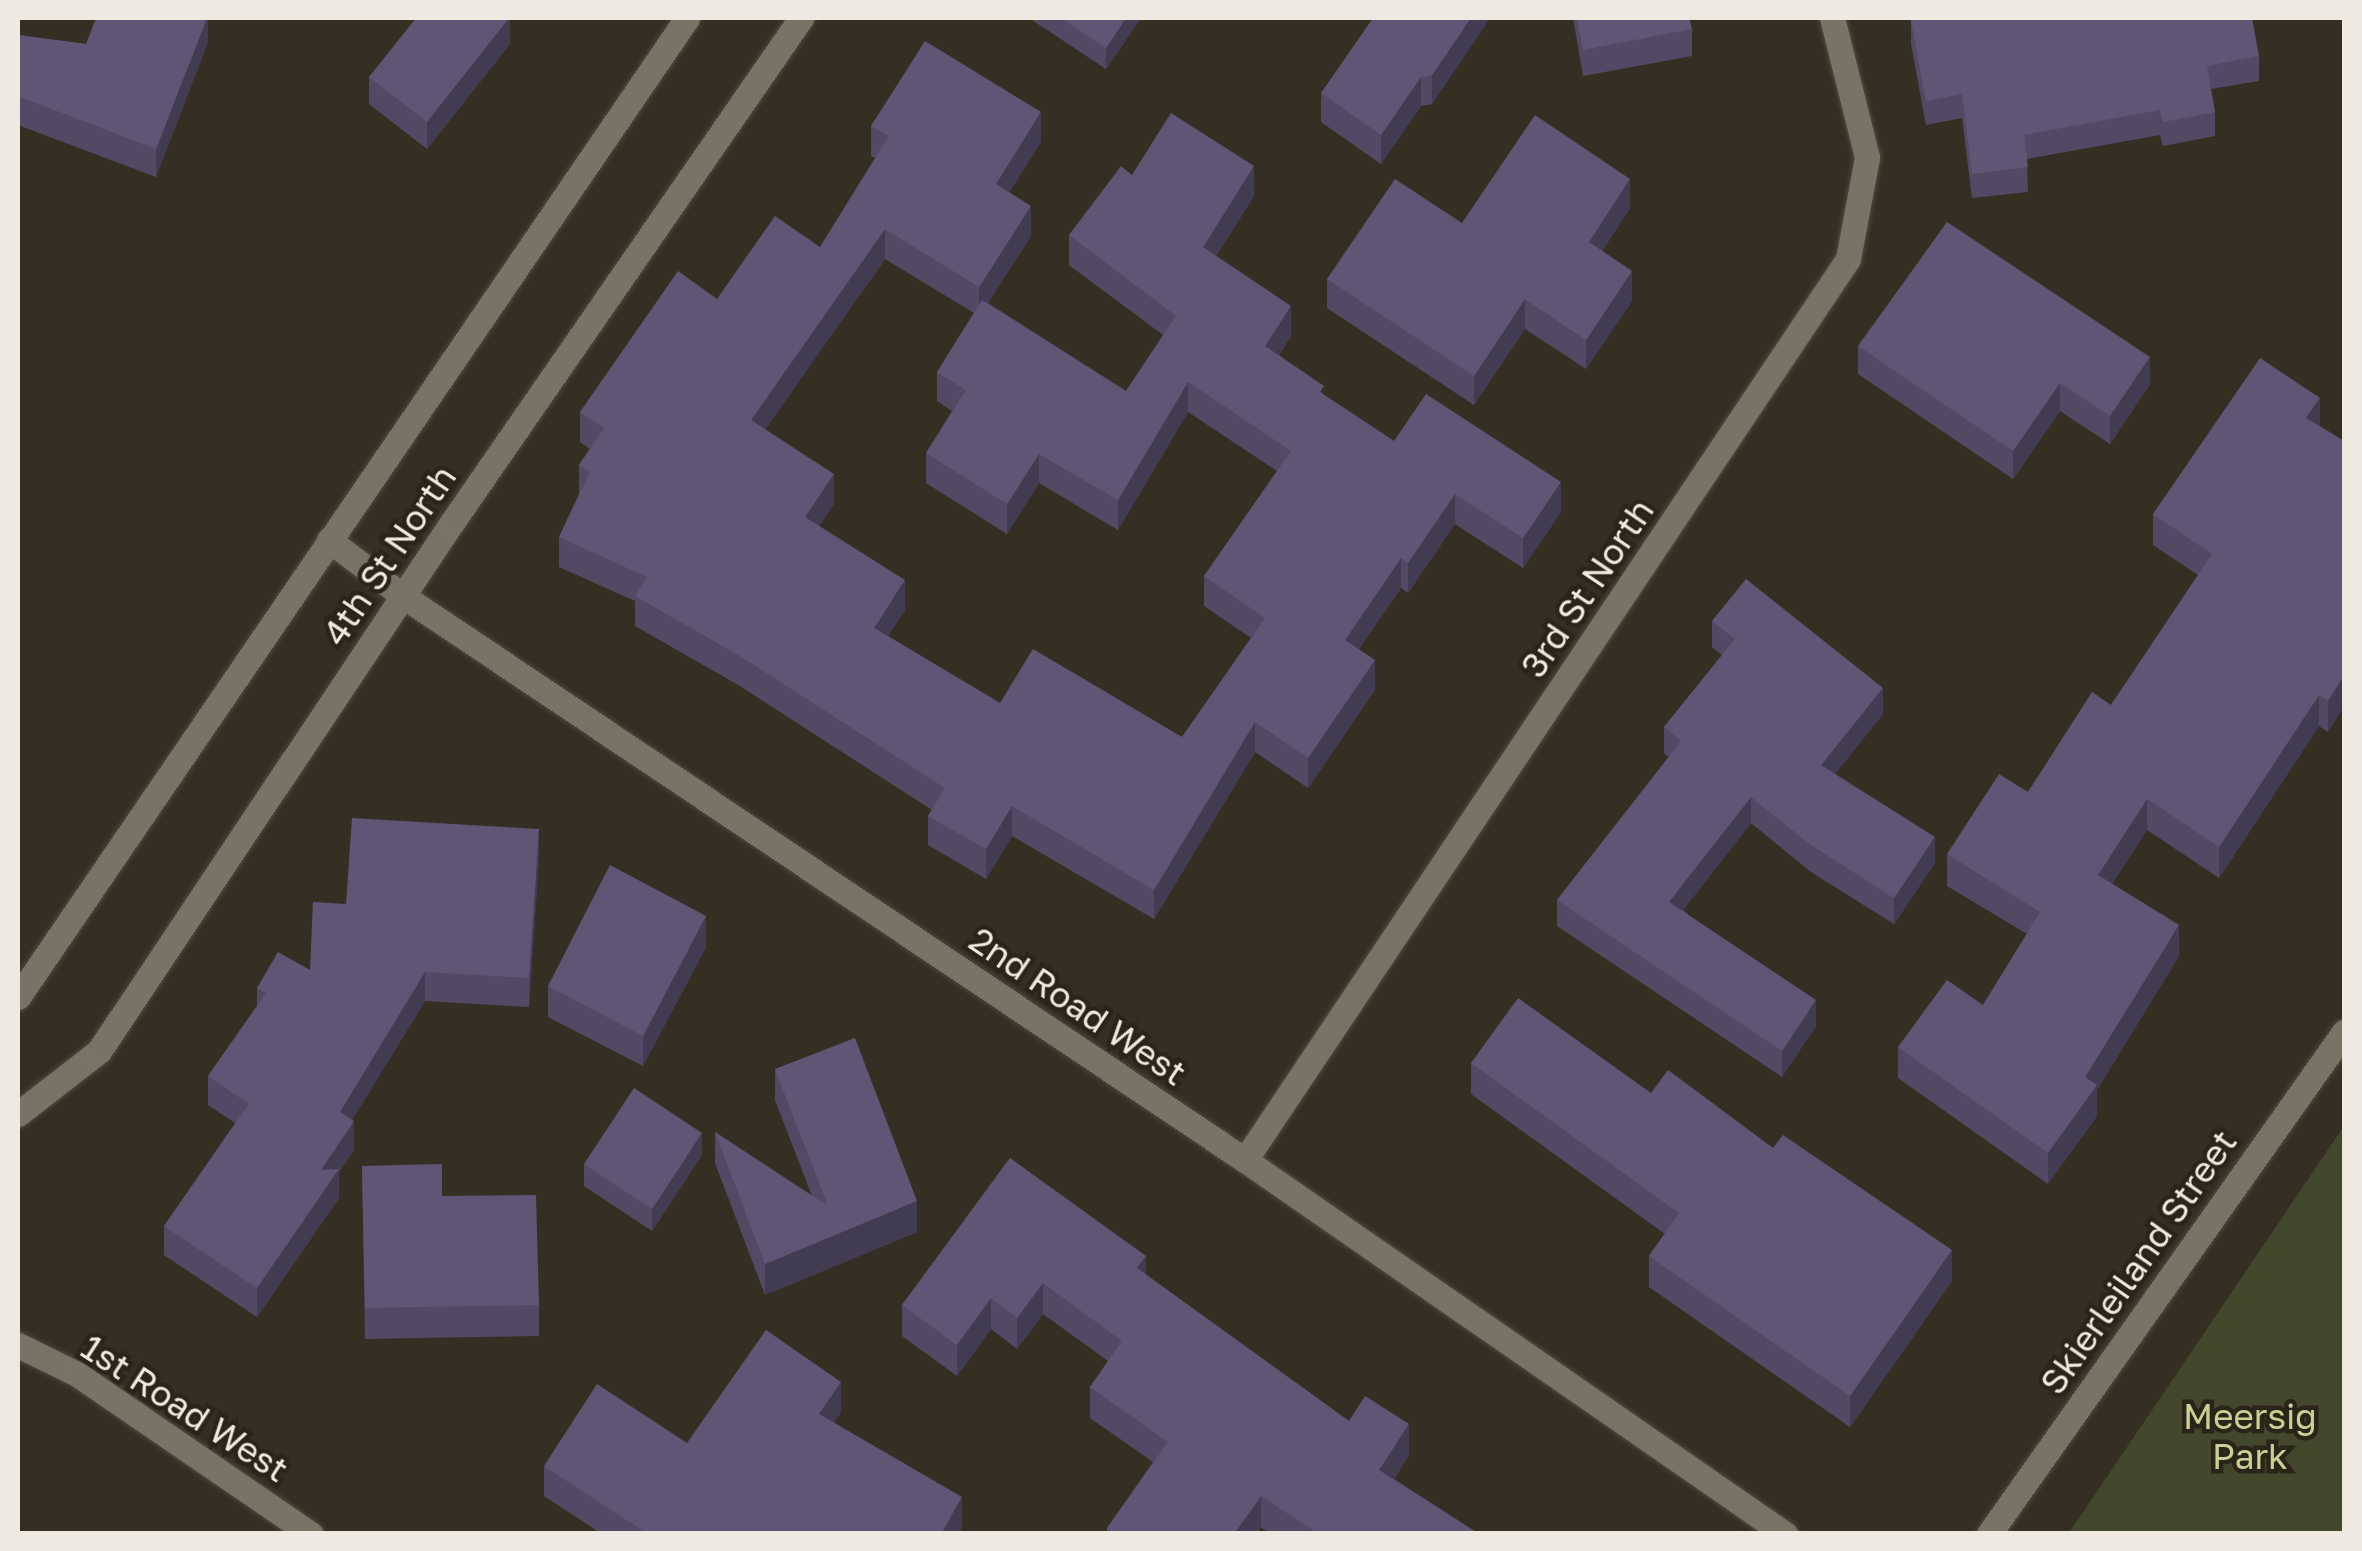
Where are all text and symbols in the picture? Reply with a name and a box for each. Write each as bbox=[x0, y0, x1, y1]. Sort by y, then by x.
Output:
street label: 4th St North bbox=[314, 457, 464, 653]
street label: 3rd St North bbox=[1512, 491, 1662, 685]
street label: 2nd Road West bbox=[962, 918, 1194, 1094]
street label: Skierleiland Street bbox=[2031, 1122, 2245, 1402]
street label: 1st Road West bbox=[74, 1326, 296, 1490]
park label: Meersig Park bbox=[2183, 1395, 2317, 1477]

